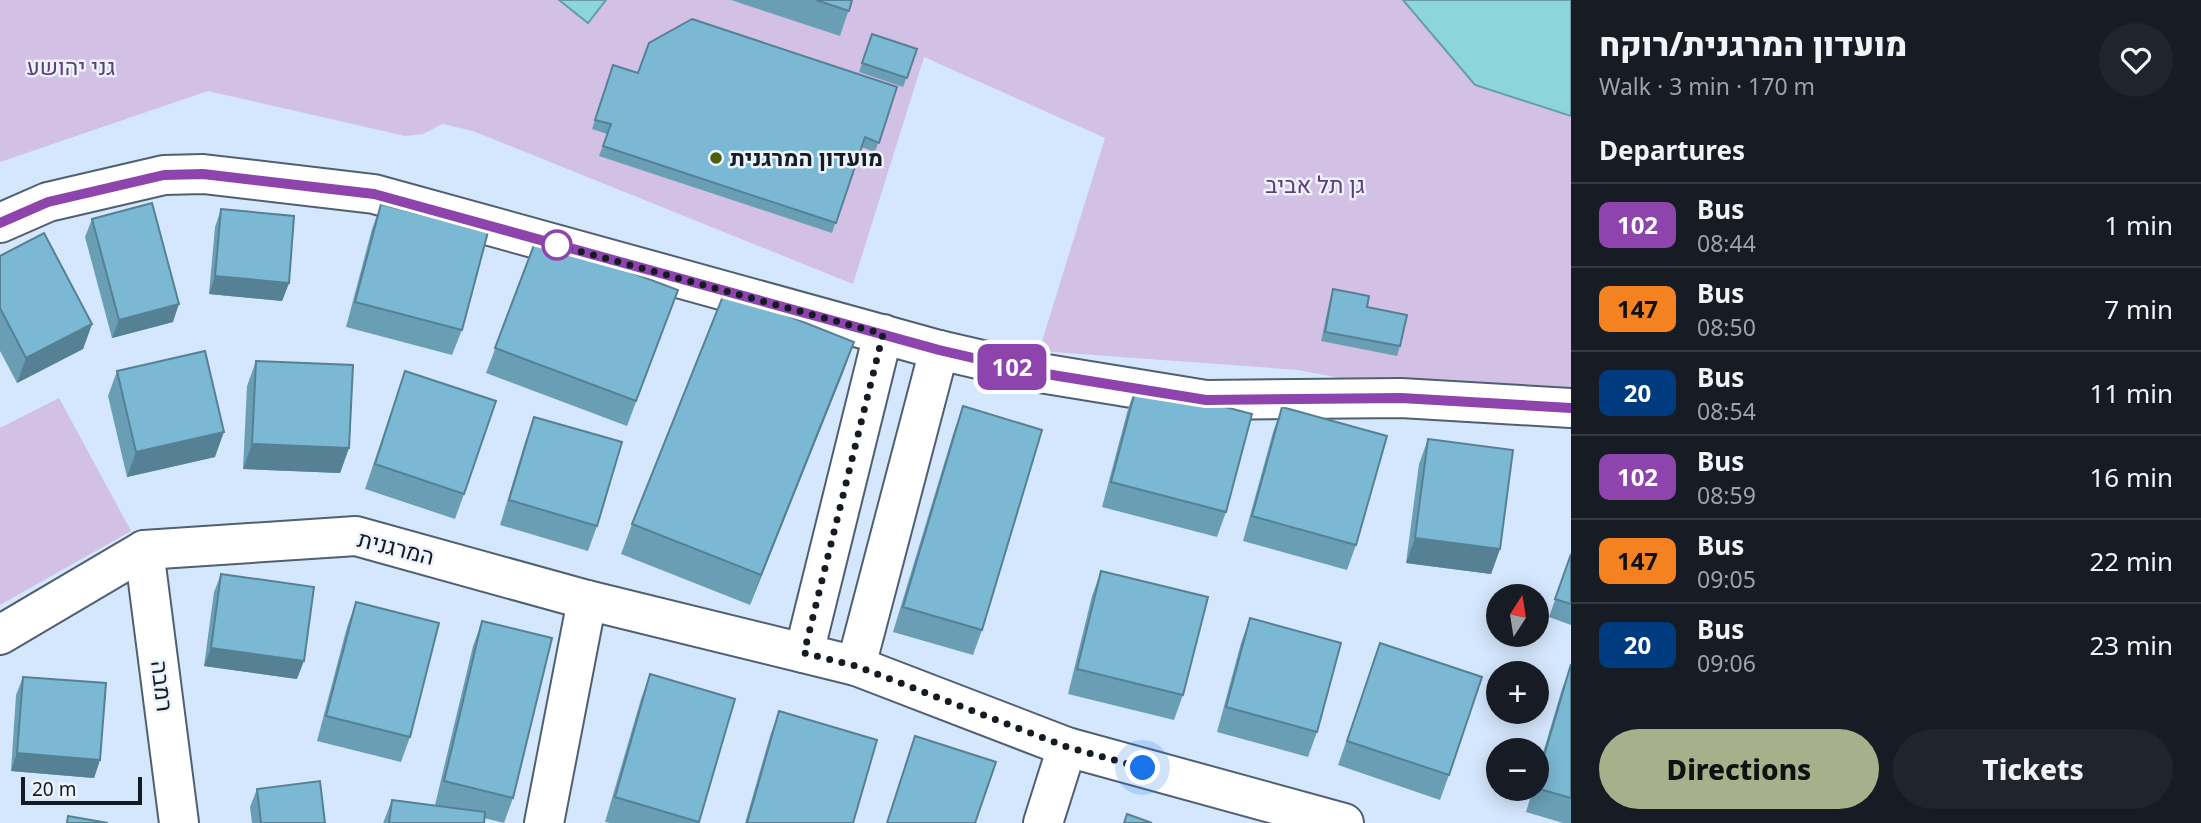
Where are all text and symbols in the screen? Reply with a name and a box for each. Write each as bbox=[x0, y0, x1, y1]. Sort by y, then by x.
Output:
text: מועדון המרגנית/רוקח bbox=[1599, 21, 1907, 66]
button: heart bbox=[2099, 23, 2173, 97]
park label: גני יהושע bbox=[27, 50, 115, 82]
text: Walk · 3 min · 170 m bbox=[1599, 70, 1815, 102]
text: Departures bbox=[1599, 132, 1745, 168]
place label: מועדון המרגנית bbox=[730, 141, 883, 173]
marker: מועדון המרגנית bbox=[708, 150, 724, 166]
park label: גן תל אביב bbox=[1265, 168, 1365, 200]
text: Bus bbox=[1697, 191, 1744, 227]
text: 1 min bbox=[2104, 207, 2173, 243]
text: 102 bbox=[1617, 208, 1658, 241]
text: 08:44 bbox=[1697, 227, 1756, 259]
unlabelled marker bbox=[542, 230, 572, 260]
text: Bus bbox=[1697, 275, 1744, 311]
text: 7 min bbox=[2104, 291, 2173, 327]
text: 147 bbox=[1617, 292, 1658, 325]
text: 08:50 bbox=[1697, 311, 1756, 343]
line badge: 102 bbox=[972, 344, 1052, 390]
text: 102 bbox=[991, 350, 1033, 383]
text: Bus bbox=[1697, 359, 1744, 395]
text: 11 min bbox=[2089, 375, 2173, 411]
text: 20 bbox=[1624, 376, 1651, 409]
text: 08:54 bbox=[1697, 395, 1756, 427]
text: Bus bbox=[1697, 443, 1744, 479]
text: 16 min bbox=[2089, 459, 2173, 495]
text: 102 bbox=[1617, 460, 1658, 493]
text: 08:59 bbox=[1697, 479, 1756, 511]
street label: המרגנית bbox=[355, 522, 438, 572]
text: Bus bbox=[1697, 527, 1744, 563]
text: 22 min bbox=[2089, 543, 2173, 579]
text: 147 bbox=[1617, 544, 1658, 577]
text: 09:05 bbox=[1697, 563, 1756, 595]
north arrow bbox=[1486, 584, 1549, 648]
map controls bbox=[1486, 584, 1549, 801]
text: Bus bbox=[1697, 611, 1744, 647]
text: 23 min bbox=[2089, 627, 2173, 663]
text: 20 bbox=[1624, 628, 1651, 661]
text: 09:06 bbox=[1697, 647, 1756, 679]
street label: רמבה bbox=[144, 658, 182, 713]
button: + bbox=[1486, 661, 1549, 724]
button: Directions bbox=[1599, 729, 1879, 809]
button: Tickets bbox=[1893, 729, 2173, 809]
button: − bbox=[1486, 738, 1549, 801]
your location bbox=[1125, 750, 1160, 785]
scale bar bbox=[21, 774, 142, 806]
text: 20 m bbox=[32, 776, 76, 802]

